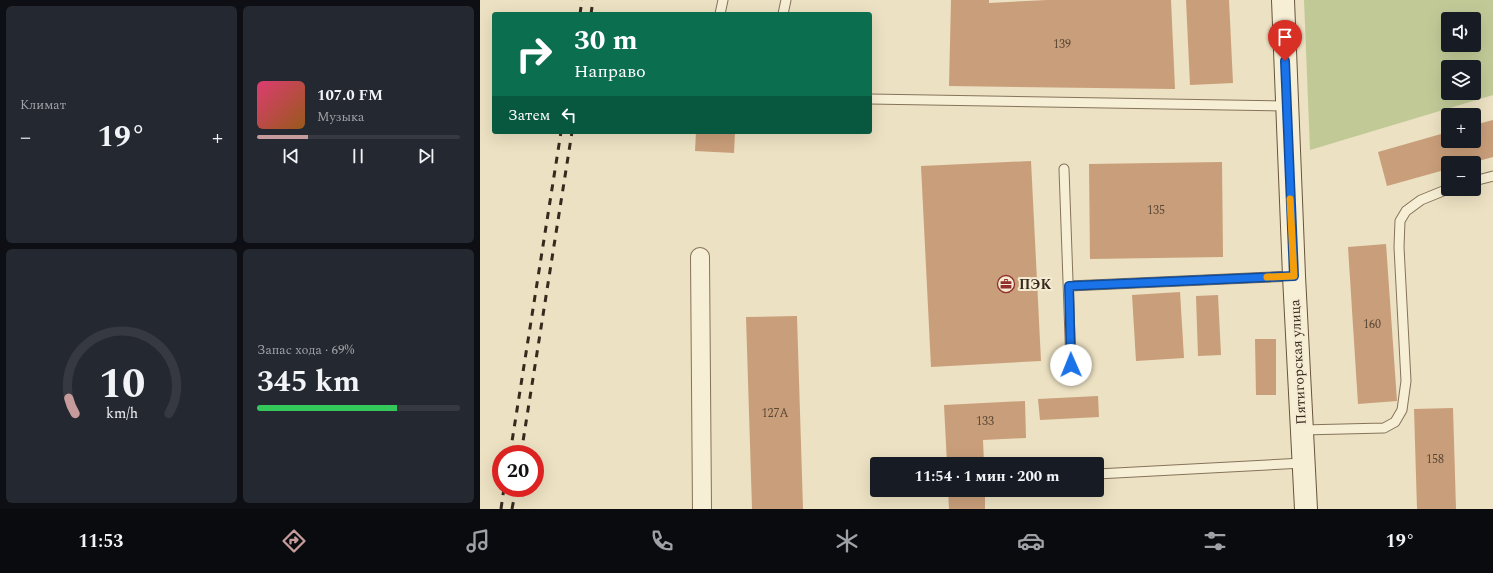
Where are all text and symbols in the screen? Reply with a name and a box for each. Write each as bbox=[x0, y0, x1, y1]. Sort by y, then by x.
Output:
map controls bbox=[1441, 12, 1481, 196]
button: sound bbox=[1441, 12, 1481, 52]
text: 30 m bbox=[574, 19, 638, 62]
pin bbox=[1268, 20, 1302, 61]
icon: arrive bbox=[1274, 26, 1296, 48]
icon: right bbox=[508, 28, 560, 80]
house number: 139 bbox=[1053, 35, 1071, 54]
text: Направо bbox=[574, 58, 646, 85]
button: layers bbox=[1441, 60, 1481, 100]
text: 107.0 FM bbox=[317, 84, 383, 107]
text: Климат bbox=[20, 95, 66, 115]
text: Затем bbox=[508, 104, 550, 127]
icon: left bbox=[558, 104, 580, 126]
text: Музыка bbox=[317, 107, 364, 127]
button: + bbox=[1441, 108, 1481, 148]
text: 19° bbox=[97, 114, 146, 160]
text: − bbox=[20, 121, 31, 154]
text: + bbox=[212, 121, 223, 154]
icon: previous bbox=[280, 145, 302, 167]
icon: pause bbox=[347, 145, 369, 167]
icon: next bbox=[415, 145, 437, 167]
button: − bbox=[1441, 156, 1481, 196]
house number: 135 bbox=[1147, 201, 1165, 220]
office icon: ПЭК bbox=[996, 274, 1016, 294]
place label: ПЭК bbox=[1019, 274, 1051, 295]
street label: Пятигорская улица bbox=[1284, 299, 1312, 425]
house number: 160 bbox=[1363, 315, 1381, 334]
text: Запас хода · 69% bbox=[257, 340, 354, 360]
position arrow bbox=[1050, 344, 1092, 386]
text: 10 bbox=[98, 353, 145, 416]
text: 345 km bbox=[257, 359, 360, 405]
text: km/h bbox=[105, 402, 138, 424]
house number: 127А bbox=[761, 404, 789, 423]
house number: 133 bbox=[976, 412, 994, 431]
speed limit sign: 20 bbox=[492, 445, 544, 497]
house number: 158 bbox=[1426, 450, 1444, 469]
text: 11:54 · 1 мин · 200 m bbox=[915, 465, 1059, 488]
icon: directions bbox=[280, 527, 308, 555]
icon: music bbox=[464, 527, 492, 555]
icon: phone bbox=[648, 527, 676, 555]
icon: climate bbox=[833, 527, 861, 555]
icon: car bbox=[1017, 527, 1045, 555]
icon: filters bbox=[1201, 527, 1229, 555]
text: 11:53 bbox=[78, 528, 123, 555]
text: 19° bbox=[1386, 528, 1415, 555]

